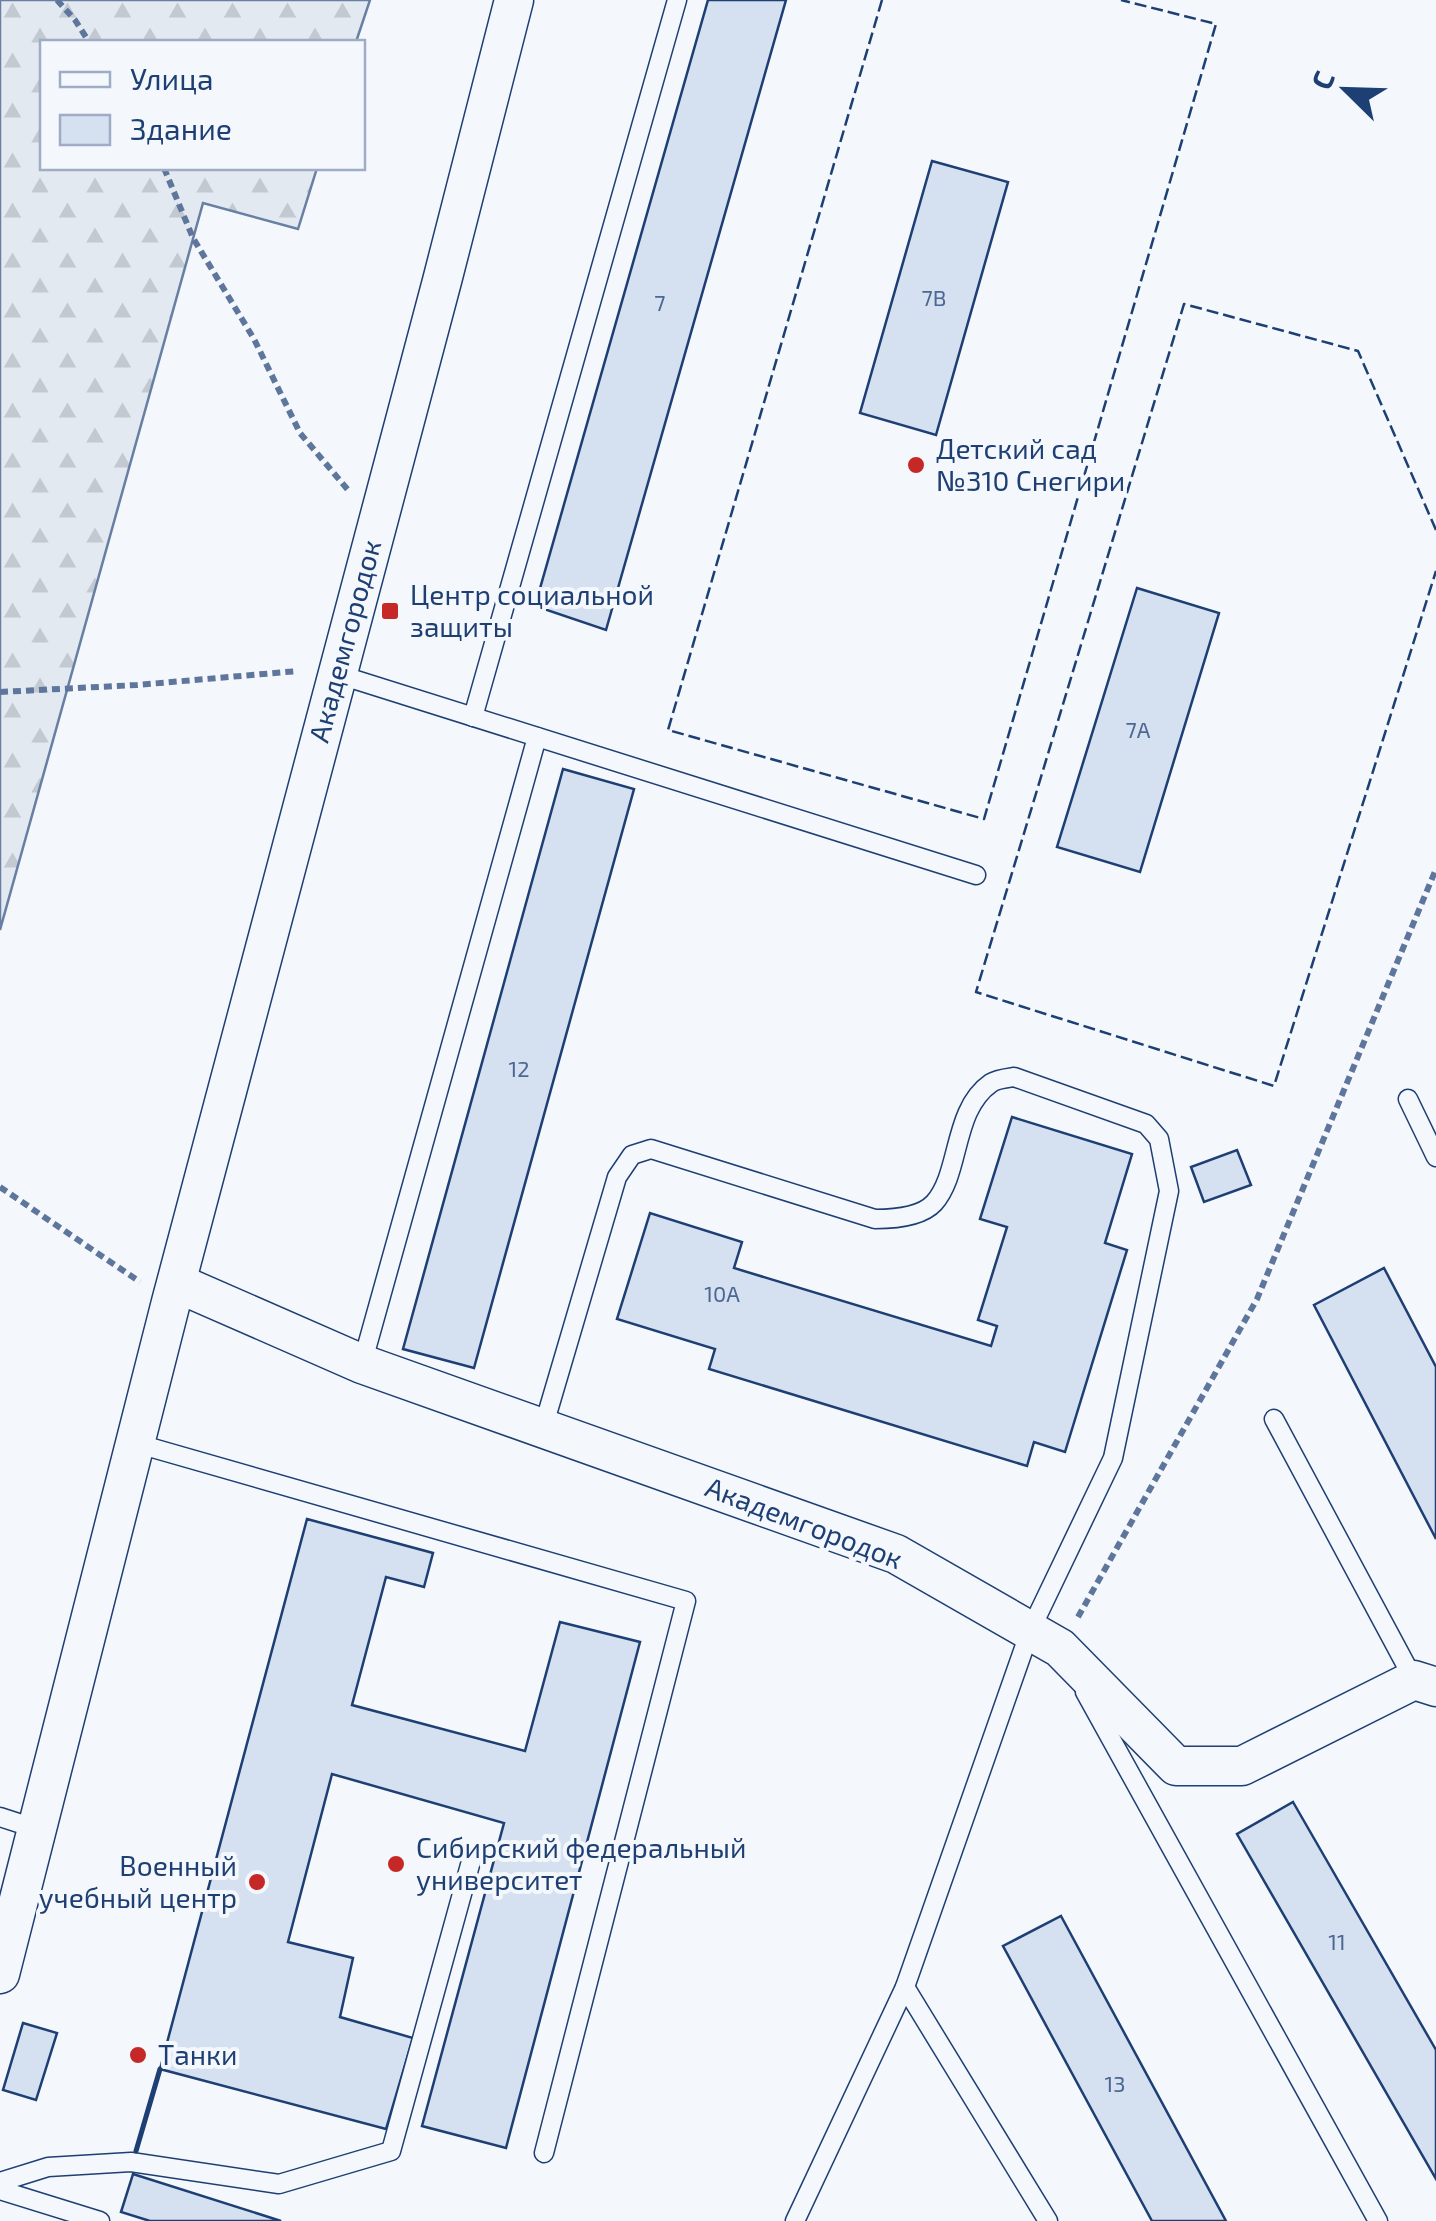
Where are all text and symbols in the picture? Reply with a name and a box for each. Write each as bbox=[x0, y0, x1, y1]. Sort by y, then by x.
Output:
legend bbox=[40, 40, 365, 170]
north arrow bbox=[1296, 40, 1396, 140]
text: Улица bbox=[130, 60, 214, 96]
text: С bbox=[1303, 66, 1341, 94]
text: Здание bbox=[130, 110, 232, 146]
house number: 7В bbox=[922, 284, 946, 310]
house number: 7 bbox=[654, 289, 666, 315]
place label: Детский сад №310 Снегири bbox=[936, 431, 1125, 497]
marker: Детский сад №310 Снегири bbox=[905, 454, 927, 476]
street label: Академгородок bbox=[301, 536, 387, 746]
place label: Центр социальной защиты bbox=[410, 577, 654, 643]
marker: Центр социальной защиты bbox=[379, 600, 401, 622]
house number: 7А bbox=[1126, 716, 1151, 742]
house number: 12 bbox=[508, 1055, 530, 1081]
house number: 10А bbox=[704, 1280, 740, 1306]
street label: Академгородок bbox=[701, 1469, 908, 1575]
place label: Сибирский федеральный университет bbox=[416, 1830, 747, 1896]
place label: Военный учебный центр bbox=[39, 1848, 237, 1914]
marker: Сибирский федеральный университет bbox=[385, 1853, 407, 1875]
marker: Военный учебный центр bbox=[246, 1871, 268, 1893]
house number: 11 bbox=[1328, 1928, 1346, 1954]
place label: Танки bbox=[158, 2037, 237, 2071]
marker: Танки bbox=[127, 2044, 149, 2066]
house number: 13 bbox=[1105, 2070, 1126, 2096]

